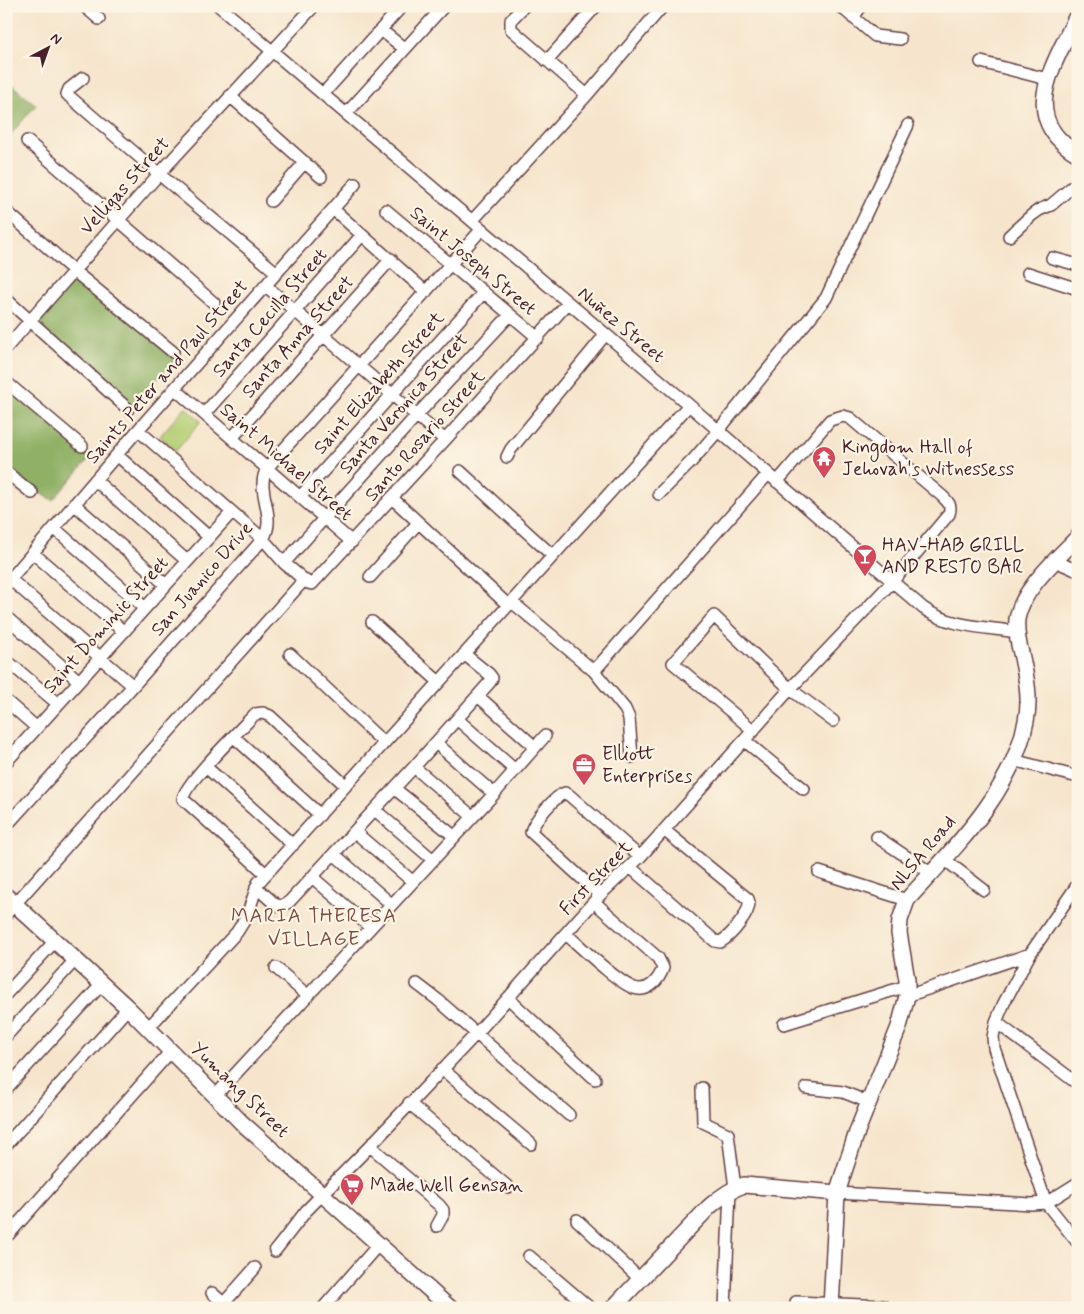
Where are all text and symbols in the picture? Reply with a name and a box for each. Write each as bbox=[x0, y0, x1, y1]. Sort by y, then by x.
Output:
north arrow bbox=[22, 22, 72, 72]
text: N bbox=[46, 29, 65, 49]
street label: Velligas Street bbox=[74, 132, 176, 241]
street label: Saint Joseph Street bbox=[405, 201, 541, 321]
street label: Santa Cecilla Street bbox=[207, 243, 333, 383]
street label: Santa Anna Street bbox=[236, 270, 360, 404]
street label: Saints Peter and Paul Street bbox=[80, 275, 254, 469]
street label: Nuñez Street bbox=[572, 281, 670, 369]
street label: Saint Elizabeth Street bbox=[308, 306, 450, 460]
street label: Santa Veronica Street bbox=[334, 328, 474, 480]
street label: Santo Rosario Street bbox=[359, 365, 491, 507]
street label: Saint Michael Street bbox=[214, 397, 358, 527]
place label: Kingdom Hall of Jehovah's Witnessess bbox=[842, 435, 1014, 482]
temple icon: Kingdom Hall of Jehovah's Witnessess bbox=[811, 445, 837, 479]
street label: San Juanico Drive bbox=[145, 516, 259, 642]
place label: HAV-HAB GRILL AND RESTO BAR bbox=[882, 533, 1024, 580]
bar icon: HAV-HAB GRILL AND RESTO BAR bbox=[852, 543, 878, 577]
street label: Saint Dominic Street bbox=[38, 551, 174, 699]
place label: Elliott Enterprises bbox=[602, 742, 693, 789]
office icon: Elliott Enterprises bbox=[571, 752, 597, 786]
street label: NLSA Road bbox=[884, 810, 962, 896]
street label: First Street bbox=[554, 835, 638, 921]
district label: MARIA THERESA VILLAGE bbox=[231, 903, 397, 953]
street label: Yumang Street bbox=[185, 1037, 295, 1144]
supermarket icon: Made Well Gensan bbox=[339, 1172, 365, 1206]
place label: Made Well Gensan bbox=[370, 1173, 523, 1198]

